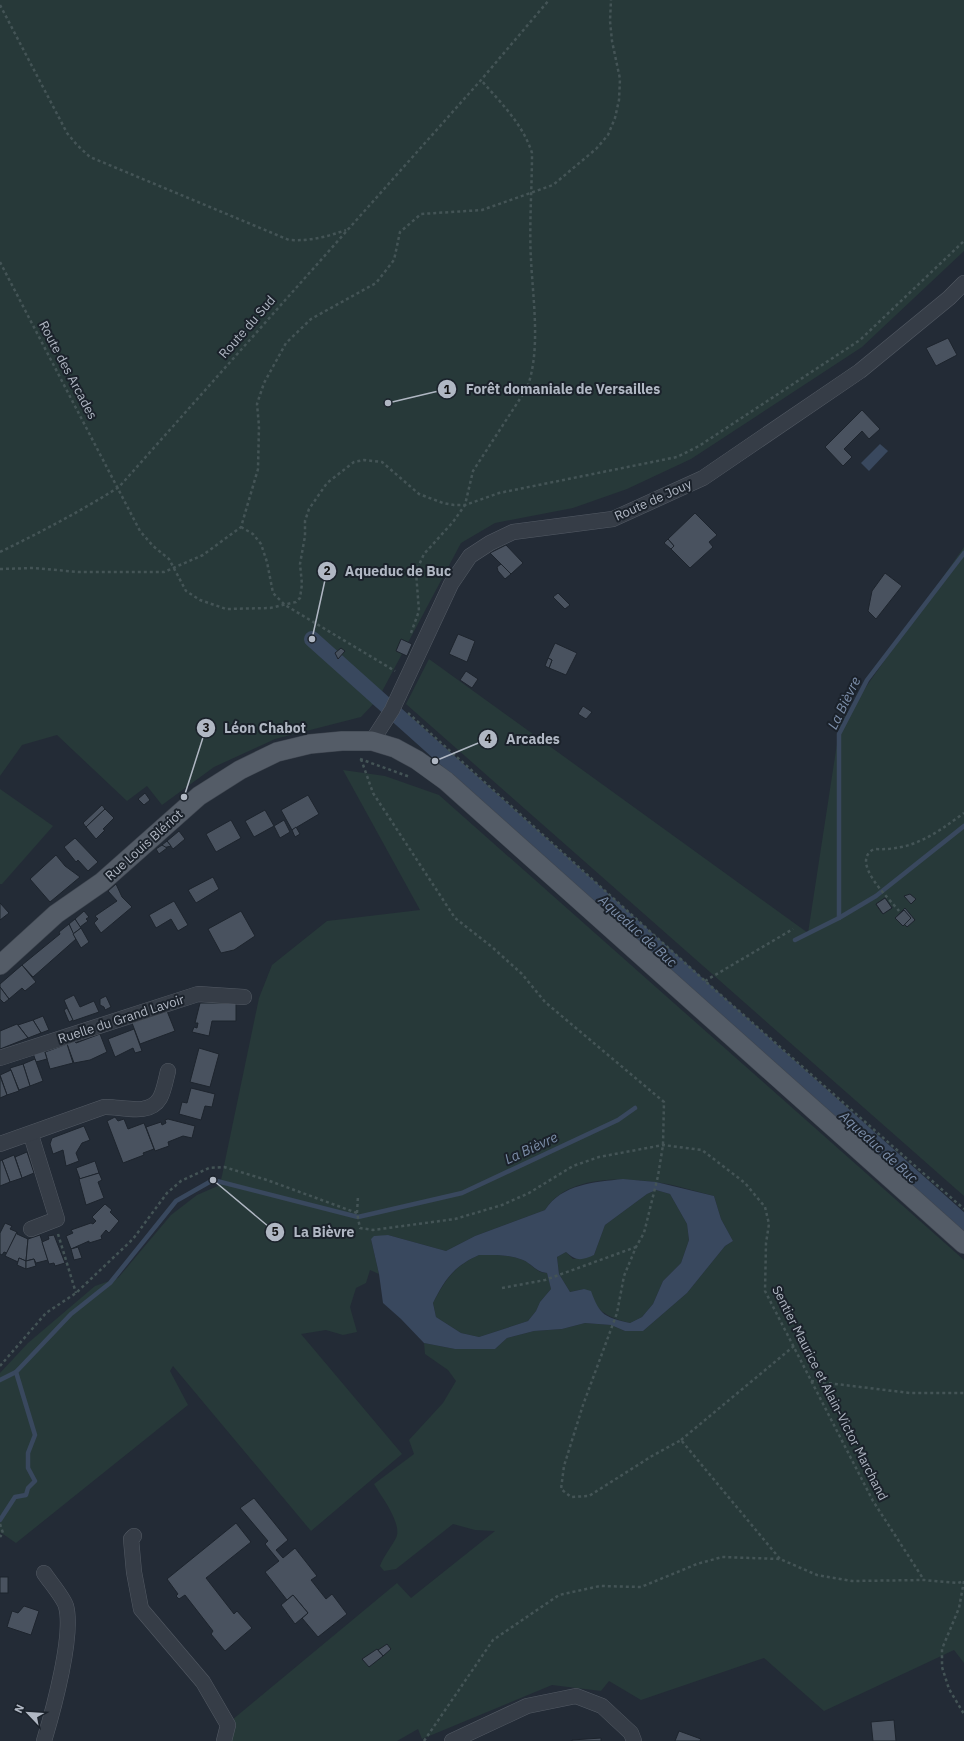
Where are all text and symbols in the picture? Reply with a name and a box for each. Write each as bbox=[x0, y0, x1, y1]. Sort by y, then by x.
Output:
street label: Route du Sud bbox=[215, 292, 279, 362]
street label: Route des Arcades bbox=[35, 318, 101, 422]
callout: Forêt domaniale de Versailles bbox=[437, 376, 668, 402]
text: Forêt domaniale de Versailles bbox=[466, 380, 660, 398]
text: 1 bbox=[443, 382, 451, 397]
street label: Route de Jouy bbox=[612, 475, 695, 525]
callout: Aqueduc de Buc bbox=[317, 558, 459, 584]
text: Aqueduc de Buc bbox=[345, 562, 451, 580]
text: 2 bbox=[323, 563, 331, 578]
water label: La Bièvre bbox=[824, 674, 864, 732]
callout: Léon Chabot bbox=[196, 715, 314, 741]
text: Léon Chabot bbox=[224, 719, 306, 737]
text: 3 bbox=[202, 720, 210, 735]
callout: Arcades bbox=[478, 726, 567, 752]
text: Arcades bbox=[506, 730, 560, 748]
text: 4 bbox=[484, 731, 492, 746]
street label: Rue Louis Blériot bbox=[102, 806, 186, 884]
water label: Aqueduc de Buc bbox=[594, 890, 681, 971]
street label: Ruelle du Grand Lavoir bbox=[56, 991, 186, 1047]
water label: Aqueduc de Buc bbox=[835, 1106, 922, 1187]
water label: La Bièvre bbox=[502, 1128, 560, 1168]
callout: La Bièvre bbox=[265, 1219, 362, 1245]
text: La Bièvre bbox=[294, 1223, 355, 1241]
text: 5 bbox=[271, 1224, 279, 1239]
street label: Sentier Maurice et Alain-Victor Marchand bbox=[768, 1283, 892, 1503]
north arrow bbox=[8, 1693, 48, 1733]
text: N bbox=[11, 1702, 27, 1715]

